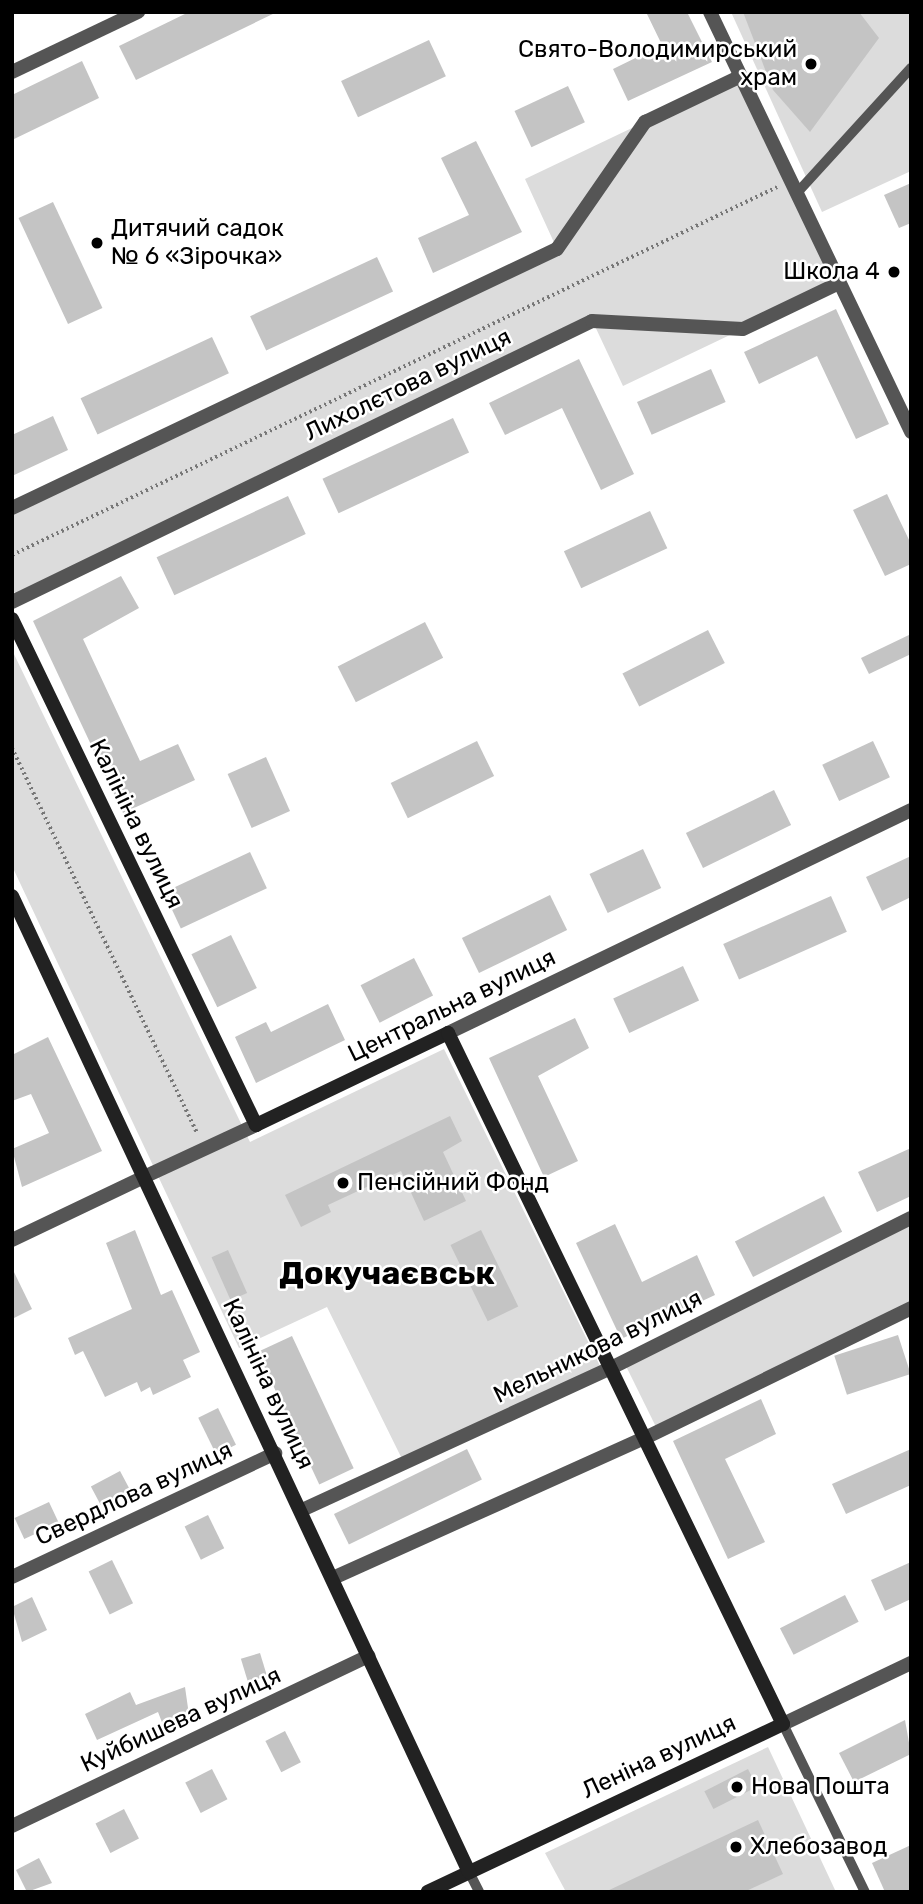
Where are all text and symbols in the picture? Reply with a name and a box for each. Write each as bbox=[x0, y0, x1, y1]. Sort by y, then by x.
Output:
place label: Свято-Володимирський храм bbox=[518, 36, 797, 92]
marker: Свято-Володимирський храм bbox=[803, 56, 819, 72]
place label: Дитячий садок № 6 «Зірочка» bbox=[111, 215, 284, 271]
marker: Дитячий садок № 6 «Зірочка» bbox=[89, 235, 105, 251]
place label: Школа 4 bbox=[783, 258, 880, 286]
marker: Школа 4 bbox=[886, 264, 902, 280]
street label: Лихолєтова вулиця bbox=[300, 322, 516, 448]
street label: Калініна вулиця bbox=[83, 735, 189, 913]
street label: Центральна вулиця bbox=[343, 943, 561, 1069]
place label: Пенсійний Фонд bbox=[357, 1169, 549, 1197]
marker: Пенсійний Фонд bbox=[335, 1175, 351, 1191]
district label: Докучаєвськ bbox=[279, 1254, 495, 1292]
street label: Мельникова вулиця bbox=[489, 1284, 707, 1410]
street label: Калініна вулиця bbox=[216, 1294, 320, 1474]
street label: Свердлова вулиця bbox=[31, 1436, 237, 1552]
street label: Куйбишева вулиця bbox=[76, 1661, 286, 1779]
street label: Леніна вулиця bbox=[577, 1709, 741, 1805]
place label: Нова Пошта bbox=[751, 1773, 890, 1801]
marker: Нова Пошта bbox=[729, 1779, 745, 1795]
place label: Хлебозавод bbox=[750, 1833, 887, 1861]
marker: Хлебозавод bbox=[728, 1839, 744, 1855]

